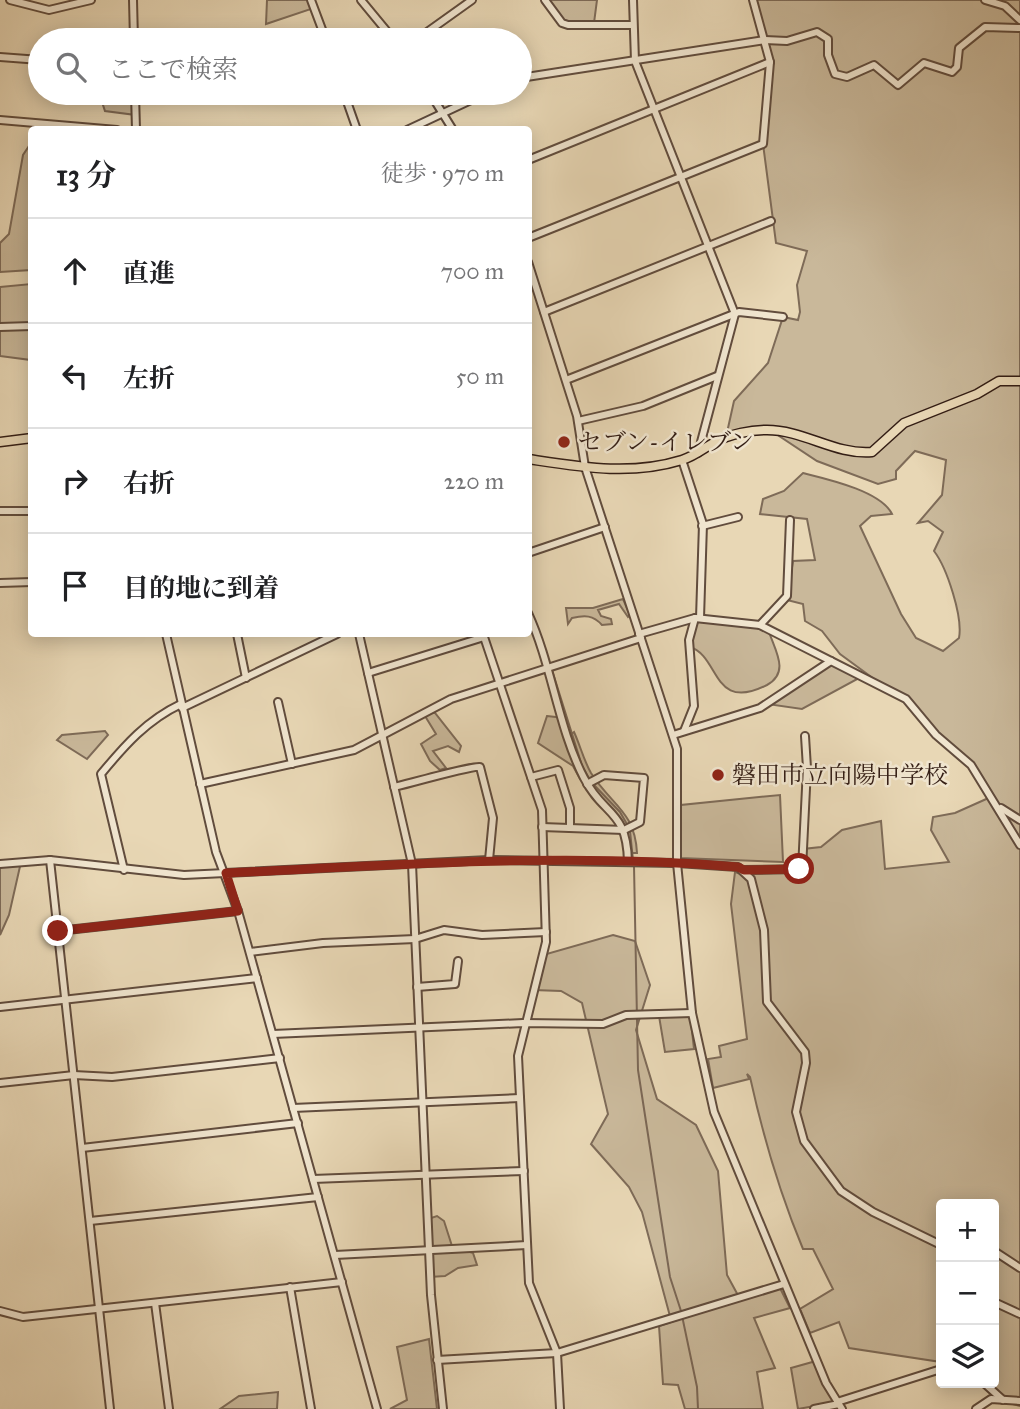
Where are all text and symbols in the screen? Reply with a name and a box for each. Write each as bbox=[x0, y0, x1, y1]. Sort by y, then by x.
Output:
search box bbox=[28, 28, 532, 105]
icon: search bbox=[52, 48, 90, 86]
text: ここで検索 bbox=[108, 53, 238, 85]
text: 13 分 bbox=[56, 157, 116, 193]
text: 徒歩 · 970 m bbox=[381, 159, 504, 187]
icon: ahead bbox=[56, 252, 94, 290]
text: 直進 bbox=[123, 257, 175, 289]
text: 700 m bbox=[441, 257, 504, 285]
icon: left bbox=[56, 357, 94, 395]
text: 左折 bbox=[123, 362, 175, 394]
text: 50 m bbox=[456, 362, 504, 390]
place label: セブン-イレブン bbox=[578, 427, 754, 457]
marker: セブン-イレブン bbox=[556, 434, 572, 450]
icon: right bbox=[56, 462, 94, 500]
text: 右折 bbox=[123, 467, 175, 499]
text: 220 m bbox=[444, 467, 504, 495]
icon: arrive bbox=[56, 567, 94, 605]
text: 目的地に到着 bbox=[123, 572, 279, 604]
place label: 磐田市立向陽中学校 bbox=[732, 760, 948, 790]
marker: 磐田市立向陽中学校 bbox=[710, 767, 726, 783]
route start bbox=[783, 853, 814, 884]
route end bbox=[42, 915, 73, 946]
map controls bbox=[936, 1199, 999, 1388]
button: + bbox=[936, 1199, 999, 1262]
button: − bbox=[936, 1262, 999, 1325]
button: layers bbox=[936, 1325, 999, 1388]

